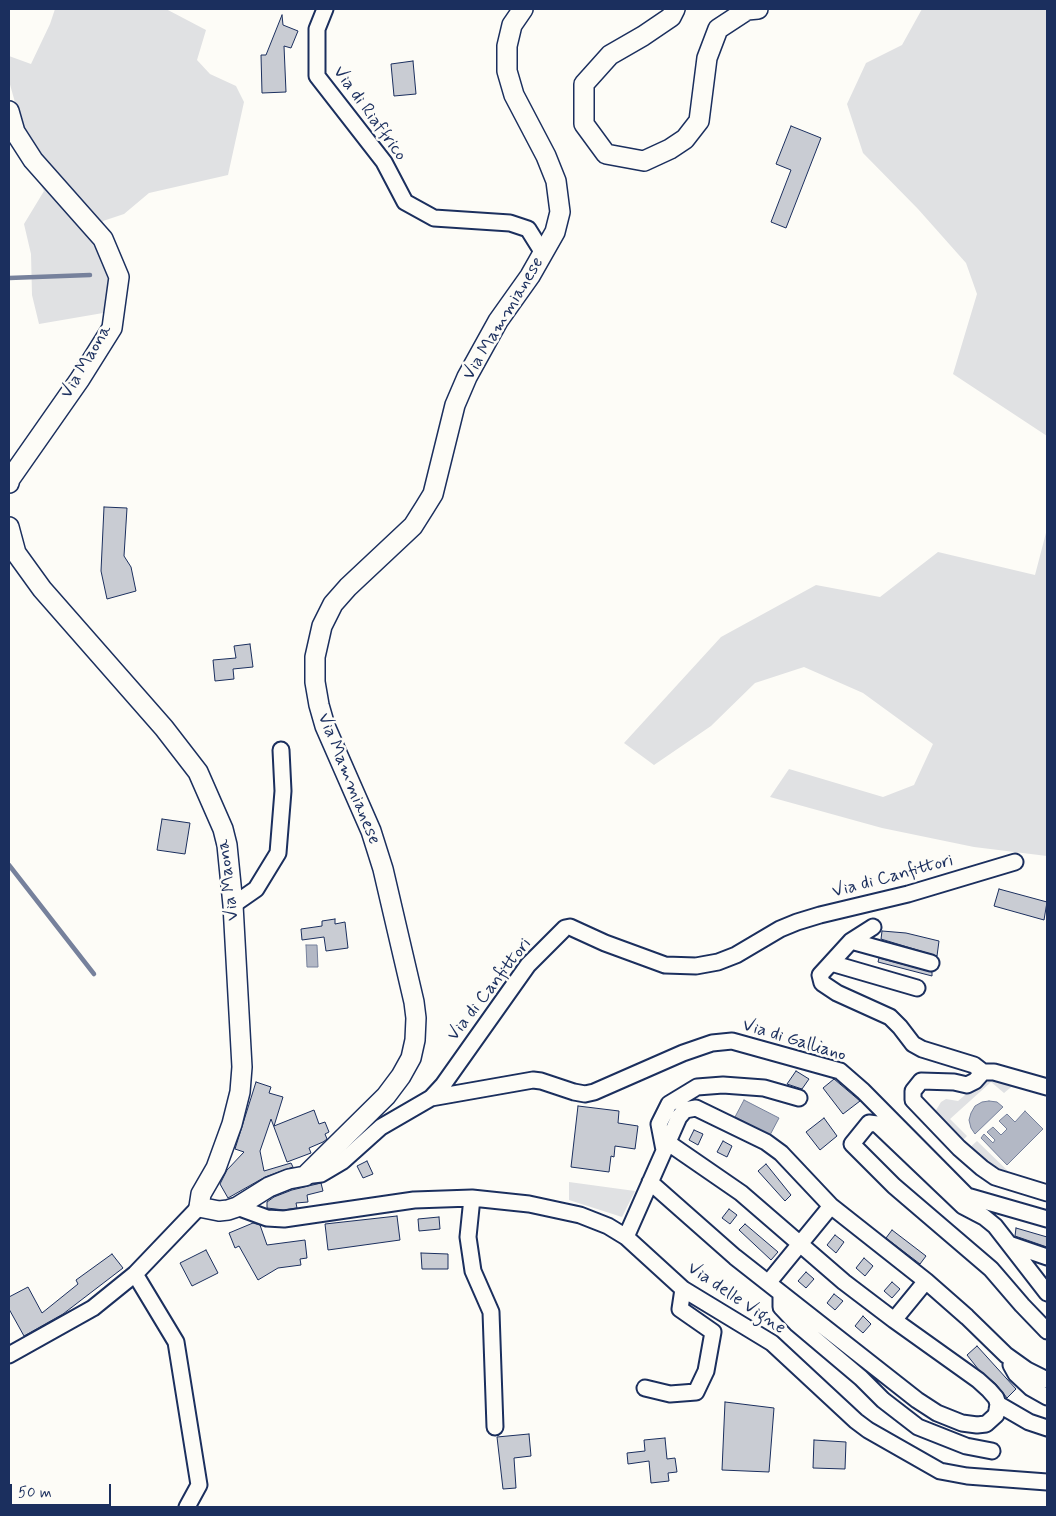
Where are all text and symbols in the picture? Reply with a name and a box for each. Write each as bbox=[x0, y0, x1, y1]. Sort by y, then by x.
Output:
street label: Via di Riaffrico bbox=[327, 62, 411, 166]
street label: Via Mammianese bbox=[459, 254, 549, 384]
street label: Via Maona bbox=[57, 321, 117, 403]
street label: Via Mammianese bbox=[312, 710, 384, 848]
street label: Via Maona bbox=[213, 838, 245, 922]
street label: Via di Canfittori bbox=[830, 850, 956, 904]
street label: Via di Canfittori bbox=[443, 934, 537, 1046]
street label: Via di Galliano bbox=[739, 1015, 849, 1067]
street label: Via delle Vigne bbox=[683, 1258, 789, 1340]
scale bar bbox=[12, 1474, 114, 1506]
text: 50 m bbox=[18, 1483, 52, 1503]

